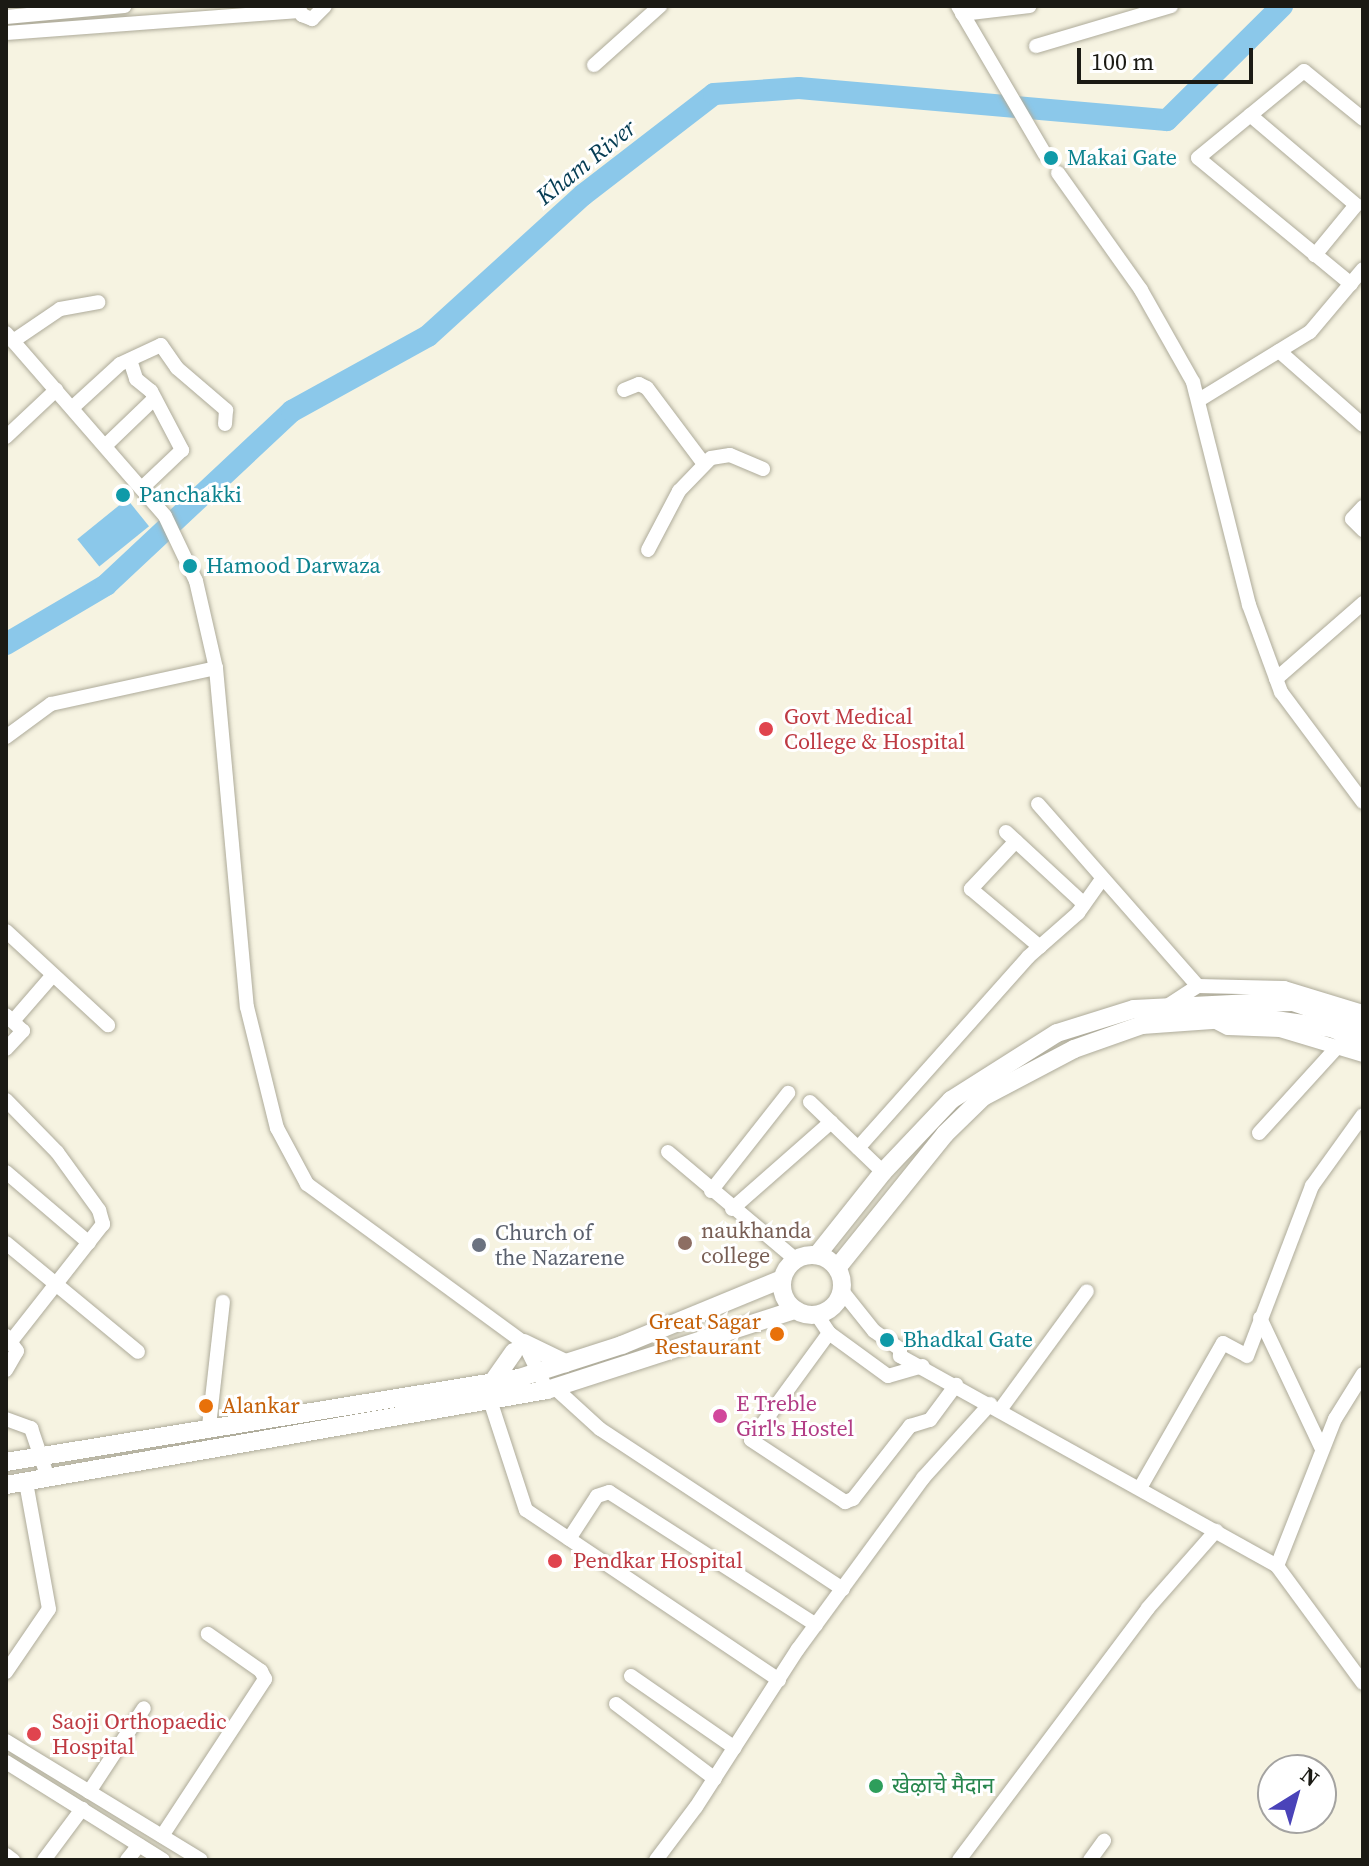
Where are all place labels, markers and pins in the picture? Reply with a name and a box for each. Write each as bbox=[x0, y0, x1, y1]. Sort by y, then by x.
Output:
place label: Makai Gate bbox=[1067, 145, 1177, 171]
marker: Makai Gate bbox=[1042, 149, 1060, 167]
place label: Panchakki bbox=[139, 482, 242, 508]
marker: Panchakki bbox=[114, 486, 132, 504]
place label: Hamood Darwaza bbox=[206, 553, 381, 579]
marker: Hamood Darwaza bbox=[181, 557, 199, 575]
place label: Govt Medical College & Hospital bbox=[784, 703, 965, 754]
marker: Govt Medical College & Hospital bbox=[755, 718, 777, 740]
place label: naukhanda college bbox=[701, 1217, 811, 1268]
place label: Church of the Nazarene bbox=[495, 1219, 625, 1270]
marker: naukhanda college bbox=[676, 1234, 694, 1252]
marker: Church of the Nazarene bbox=[470, 1236, 488, 1254]
place label: Great Sagar Restaurant bbox=[649, 1308, 761, 1360]
marker: Great Sagar Restaurant bbox=[768, 1325, 786, 1343]
place label: Bhadkal Gate bbox=[903, 1327, 1033, 1353]
marker: Bhadkal Gate bbox=[878, 1331, 896, 1349]
place label: E Treble Girl's Hostel bbox=[736, 1390, 854, 1442]
place label: Alankar bbox=[222, 1393, 300, 1419]
marker: Alankar bbox=[197, 1397, 215, 1415]
marker: E Treble Girl's Hostel bbox=[711, 1407, 729, 1425]
place label: Pendkar Hospital bbox=[573, 1548, 743, 1574]
marker: Pendkar Hospital bbox=[544, 1550, 566, 1572]
place label: Saoji Orthopaedic Hospital bbox=[52, 1708, 227, 1760]
marker: Saoji Orthopaedic Hospital bbox=[23, 1723, 45, 1745]
place label: खेऴाचे मैदान bbox=[892, 1773, 994, 1799]
marker: खेऴाचे मैदान bbox=[867, 1777, 885, 1795]

